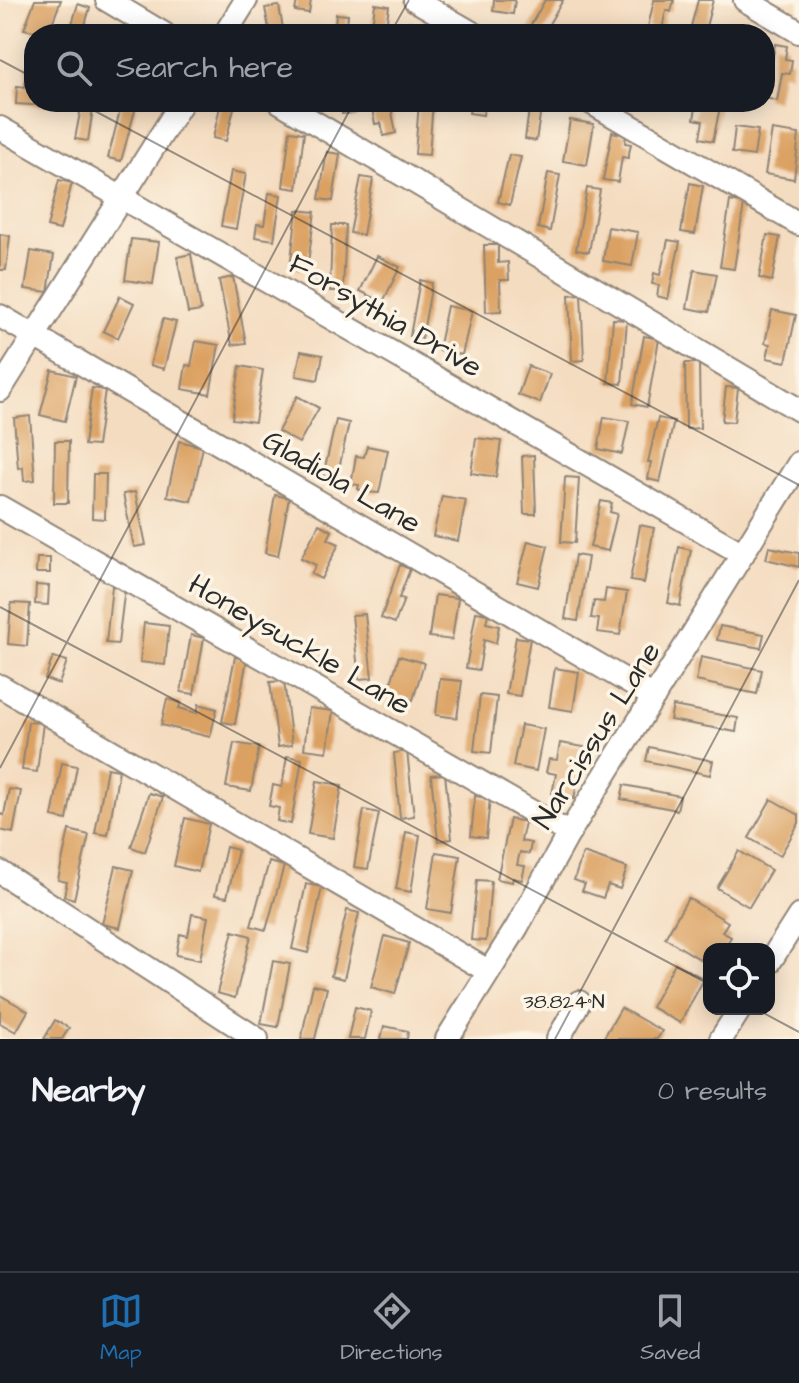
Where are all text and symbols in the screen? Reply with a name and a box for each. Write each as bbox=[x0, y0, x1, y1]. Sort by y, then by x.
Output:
search box bbox=[24, 24, 775, 112]
icon: search bbox=[52, 46, 96, 90]
text: Search here bbox=[116, 47, 293, 89]
street label: Forsythia Drive bbox=[281, 243, 490, 389]
street label: Gladiola Lane bbox=[254, 419, 429, 544]
street label: Honeysuckle Lane bbox=[180, 564, 419, 727]
street label: Narcissus Lane bbox=[522, 634, 671, 837]
map controls bbox=[703, 943, 775, 1015]
button: locate bbox=[703, 943, 775, 1015]
text: 38.824°N bbox=[524, 988, 604, 1016]
text: Nearby bbox=[32, 1067, 146, 1115]
text: 0 results bbox=[658, 1073, 767, 1109]
tab: Map bbox=[99, 1289, 143, 1368]
tab: Directions bbox=[340, 1289, 443, 1368]
tab: Saved bbox=[640, 1289, 700, 1368]

